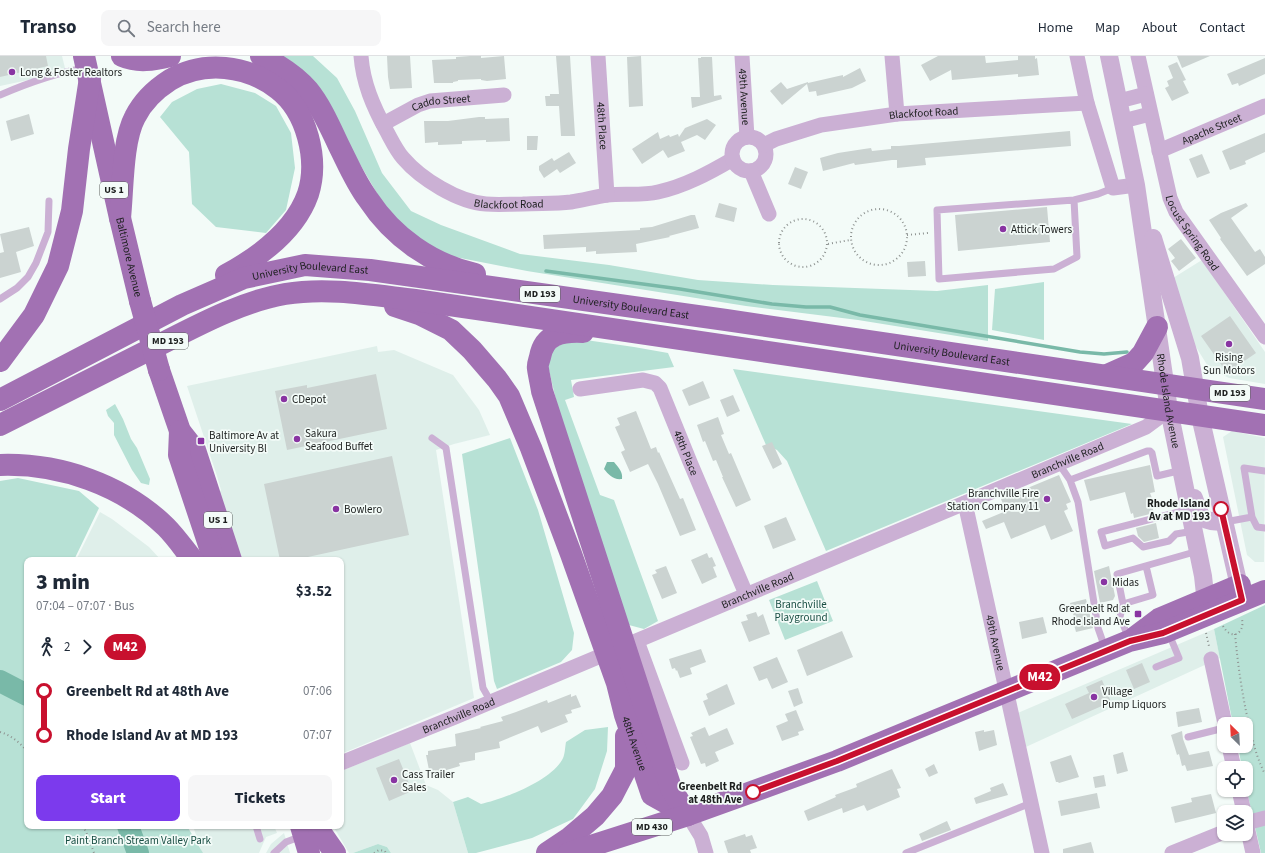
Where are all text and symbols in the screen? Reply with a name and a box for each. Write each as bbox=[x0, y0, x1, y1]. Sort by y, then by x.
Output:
search box bbox=[101, 10, 381, 46]
text: Transo bbox=[20, 14, 77, 41]
icon: search bbox=[115, 17, 137, 39]
text: Search here bbox=[147, 17, 221, 38]
text: Home bbox=[1038, 18, 1073, 38]
text: Map bbox=[1095, 18, 1120, 38]
text: About bbox=[1142, 18, 1177, 38]
text: Contact bbox=[1199, 18, 1245, 38]
place label: Long & Foster Realtors bbox=[20, 65, 123, 80]
marker: Long & Foster Realtors bbox=[7, 67, 17, 77]
street label: 49th Avenue bbox=[735, 68, 754, 126]
street label: Caddo Street bbox=[408, 90, 471, 115]
street label: 48th Place bbox=[593, 102, 612, 151]
street label: Blackfoot Road bbox=[888, 103, 959, 123]
street label: Apache Street bbox=[1179, 109, 1244, 148]
road number: US 1 bbox=[100, 182, 128, 198]
street label: Locust Spring Road bbox=[1162, 194, 1223, 274]
street label: Blackfoot Road bbox=[473, 195, 544, 212]
street label: Baltimore Avenue bbox=[113, 215, 146, 299]
place label: Attick Towers bbox=[1011, 222, 1073, 237]
marker: Attick Towers bbox=[998, 224, 1008, 234]
street label: University Boulevard East bbox=[251, 257, 369, 284]
road number: MD 193 bbox=[520, 286, 560, 302]
street label: University Boulevard East bbox=[572, 291, 690, 322]
road number: MD 193 bbox=[148, 333, 188, 349]
street label: University Boulevard East bbox=[892, 337, 1011, 369]
marker: Rising Sun Motors bbox=[1224, 339, 1234, 349]
place label: Rising Sun Motors bbox=[1203, 350, 1255, 378]
street label: Rhode Island Avenue bbox=[1153, 352, 1184, 450]
road number: MD 193 bbox=[1210, 385, 1250, 401]
place label: CDepot bbox=[292, 392, 326, 407]
marker: CDepot bbox=[279, 394, 289, 404]
place label: Sakura Seafood Buffet bbox=[305, 426, 373, 454]
place label: Baltimore Av at University Bl bbox=[209, 428, 279, 456]
street label: 48th Place bbox=[670, 428, 703, 478]
marker: Sakura Seafood Buffet bbox=[292, 434, 302, 444]
marker: Baltimore Av at University Bl bbox=[196, 436, 206, 446]
street label: Branchville Road bbox=[1029, 438, 1106, 482]
place label: Branchville Fire Station Company 11 bbox=[947, 486, 1040, 514]
marker: Branchville Fire Station Company 11 bbox=[1042, 494, 1052, 504]
place label: Rhode Island Av at MD 193 bbox=[1147, 496, 1210, 524]
marker: Rhode Island Av at MD 193 bbox=[1213, 501, 1229, 517]
place label: Bowlero bbox=[344, 502, 382, 517]
marker: Bowlero bbox=[331, 504, 341, 514]
road number: US 1 bbox=[204, 512, 232, 528]
text: 3 min bbox=[36, 566, 90, 598]
street label: Branchville Road bbox=[719, 568, 796, 612]
place label: Midas bbox=[1112, 575, 1139, 590]
marker: Midas bbox=[1099, 577, 1109, 587]
text: $3.52 bbox=[296, 581, 332, 602]
text: 07:04 – 07:07 · Bus bbox=[36, 597, 134, 615]
park label: Branchville Playground bbox=[774, 597, 828, 625]
place label: Greenbelt Rd at Rhode Island Ave bbox=[1051, 601, 1131, 629]
marker: Greenbelt Rd at Rhode Island Ave bbox=[1133, 609, 1143, 619]
street label: 49th Avenue bbox=[982, 613, 1009, 673]
icon: walk bbox=[36, 636, 58, 658]
icon: forward bbox=[76, 636, 98, 658]
text: M42 bbox=[112, 637, 138, 657]
text: 2 bbox=[64, 638, 70, 656]
line badge: M42 bbox=[1017, 664, 1063, 690]
text: M42 bbox=[1027, 667, 1053, 687]
text: Greenbelt Rd at 48th Ave bbox=[66, 681, 229, 702]
text: 07:06 bbox=[303, 682, 332, 700]
place label: Village Pump Liquors bbox=[1102, 684, 1167, 712]
marker: Village Pump Liquors bbox=[1089, 692, 1099, 702]
street label: Branchville Road bbox=[420, 694, 497, 737]
street label: 48th Avenue bbox=[618, 714, 651, 773]
north arrow bbox=[1217, 717, 1253, 753]
map controls bbox=[1217, 717, 1253, 841]
text: Rhode Island Av at MD 193 bbox=[66, 725, 238, 746]
text: 07:07 bbox=[303, 726, 332, 744]
button: locate bbox=[1217, 761, 1253, 797]
place label: Cass Trailer Sales bbox=[402, 767, 455, 795]
button: Start bbox=[36, 775, 180, 821]
button: Tickets bbox=[188, 775, 332, 821]
marker: Cass Trailer Sales bbox=[389, 775, 399, 785]
place label: Greenbelt Rd at 48th Ave bbox=[679, 779, 742, 807]
marker: Greenbelt Rd at 48th Ave bbox=[745, 784, 761, 800]
button: layers bbox=[1217, 805, 1253, 841]
road number: MD 430 bbox=[632, 819, 672, 835]
park label: Paint Branch Stream Valley Park bbox=[65, 833, 212, 848]

